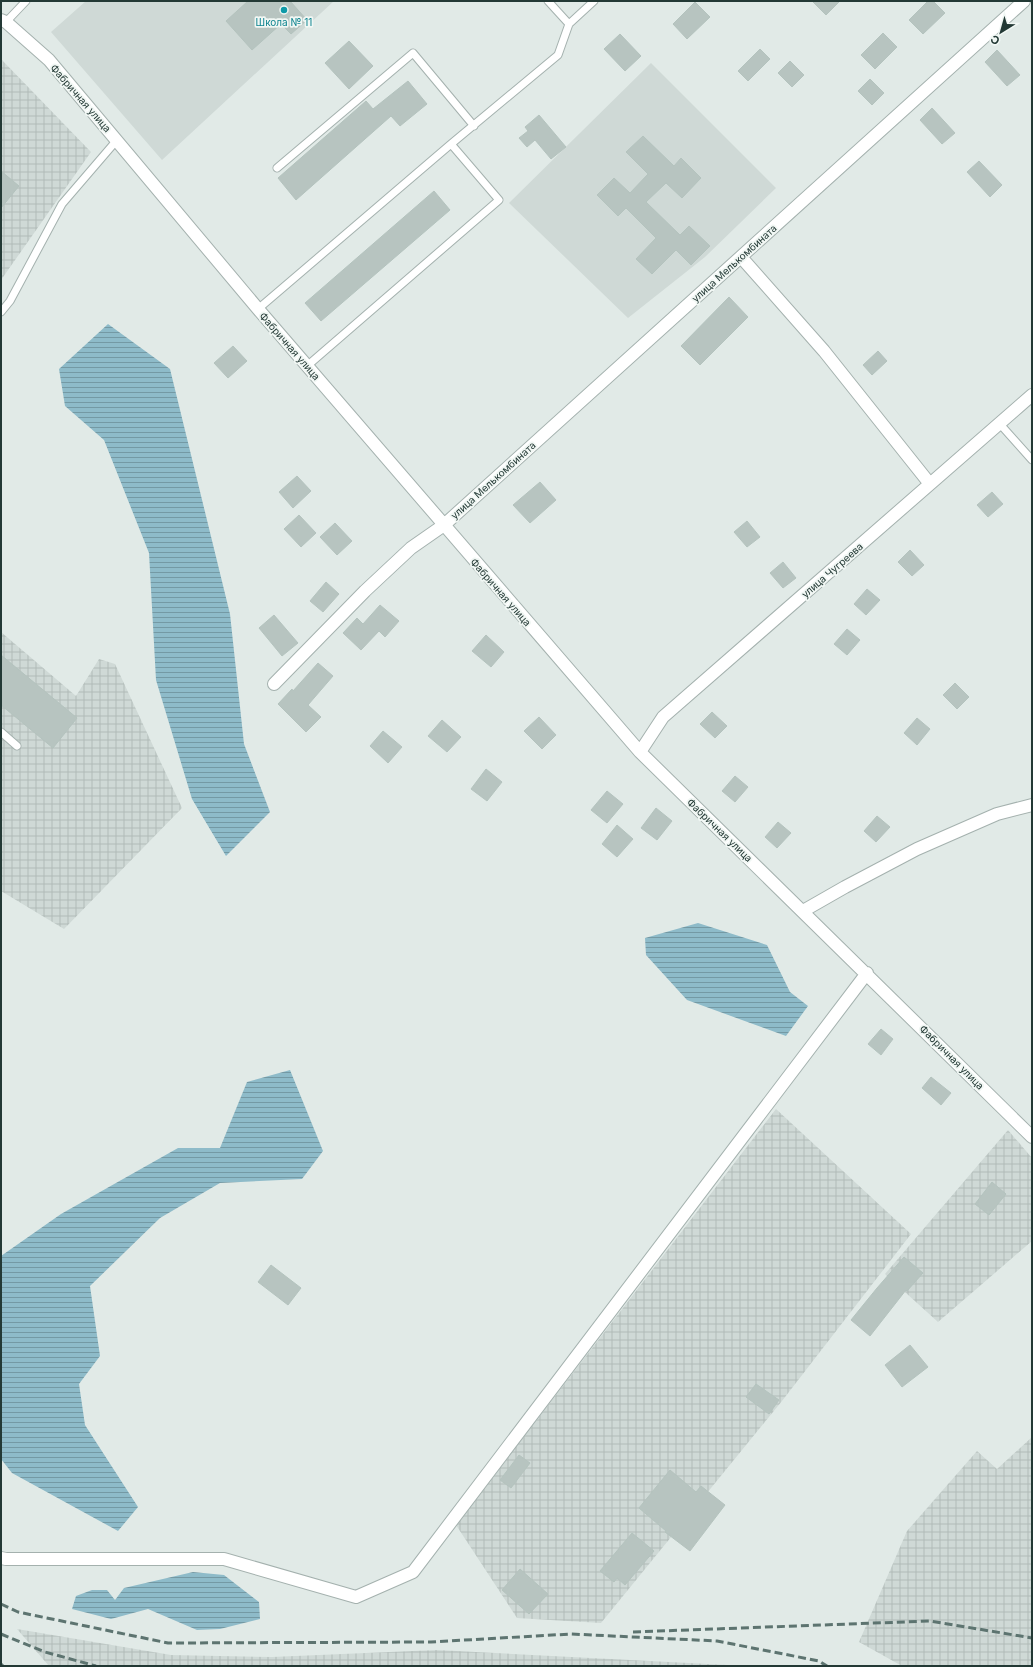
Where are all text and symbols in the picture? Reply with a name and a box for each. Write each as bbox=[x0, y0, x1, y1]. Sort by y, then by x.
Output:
marker: Школа № 11 bbox=[279, 5, 289, 15]
north arrow bbox=[981, 12, 1021, 52]
place label: Школа № 11 bbox=[256, 16, 312, 28]
text: С bbox=[988, 32, 1002, 48]
street label: Фабричная улица bbox=[48, 62, 114, 134]
street label: улица Мелькомбината bbox=[689, 222, 779, 304]
street label: Фабричная улица bbox=[257, 310, 323, 382]
street label: улица Мелькомбината bbox=[448, 439, 538, 521]
street label: улица Чугреева bbox=[799, 540, 865, 600]
street label: Фабричная улица bbox=[468, 556, 534, 628]
street label: Фабричная улица bbox=[685, 796, 755, 864]
street label: Фабричная улица bbox=[917, 1022, 987, 1092]

